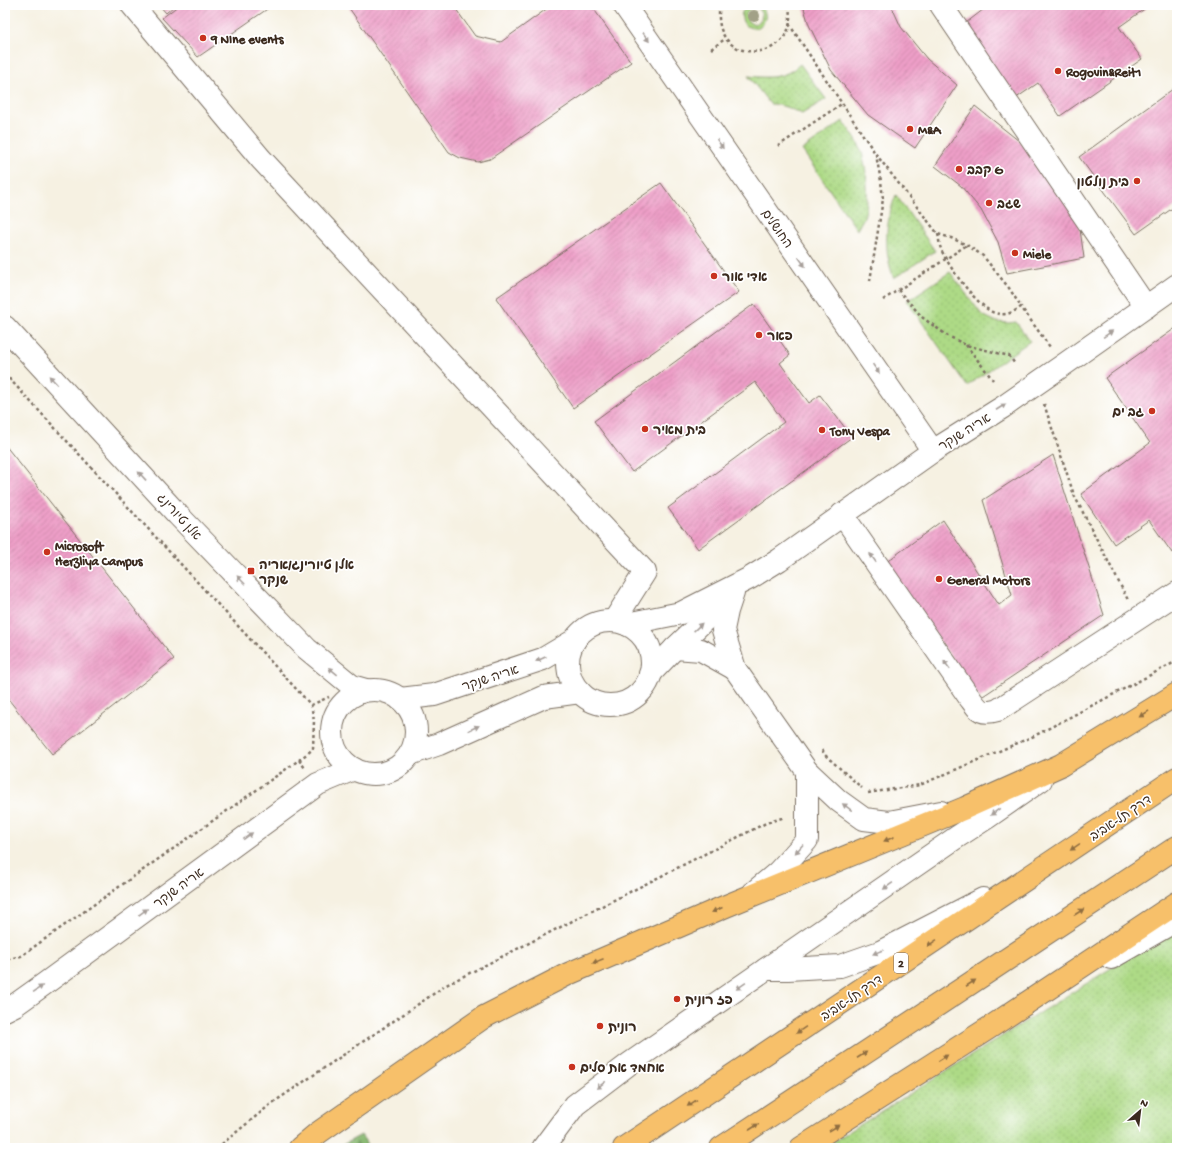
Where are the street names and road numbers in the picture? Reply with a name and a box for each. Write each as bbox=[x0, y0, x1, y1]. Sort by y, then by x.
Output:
street label: החושלים bbox=[757, 206, 796, 252]
street label: אריה שנקר bbox=[936, 411, 994, 455]
street label: אלן טיורינג bbox=[153, 491, 204, 544]
street label: אריה שנקר bbox=[460, 663, 521, 696]
street label: דרך תל-אביב bbox=[1087, 792, 1155, 845]
street label: אריה שנקר bbox=[151, 866, 208, 912]
road number: 2 bbox=[894, 953, 908, 973]
street label: דרך תל-אביב bbox=[818, 972, 886, 1025]

